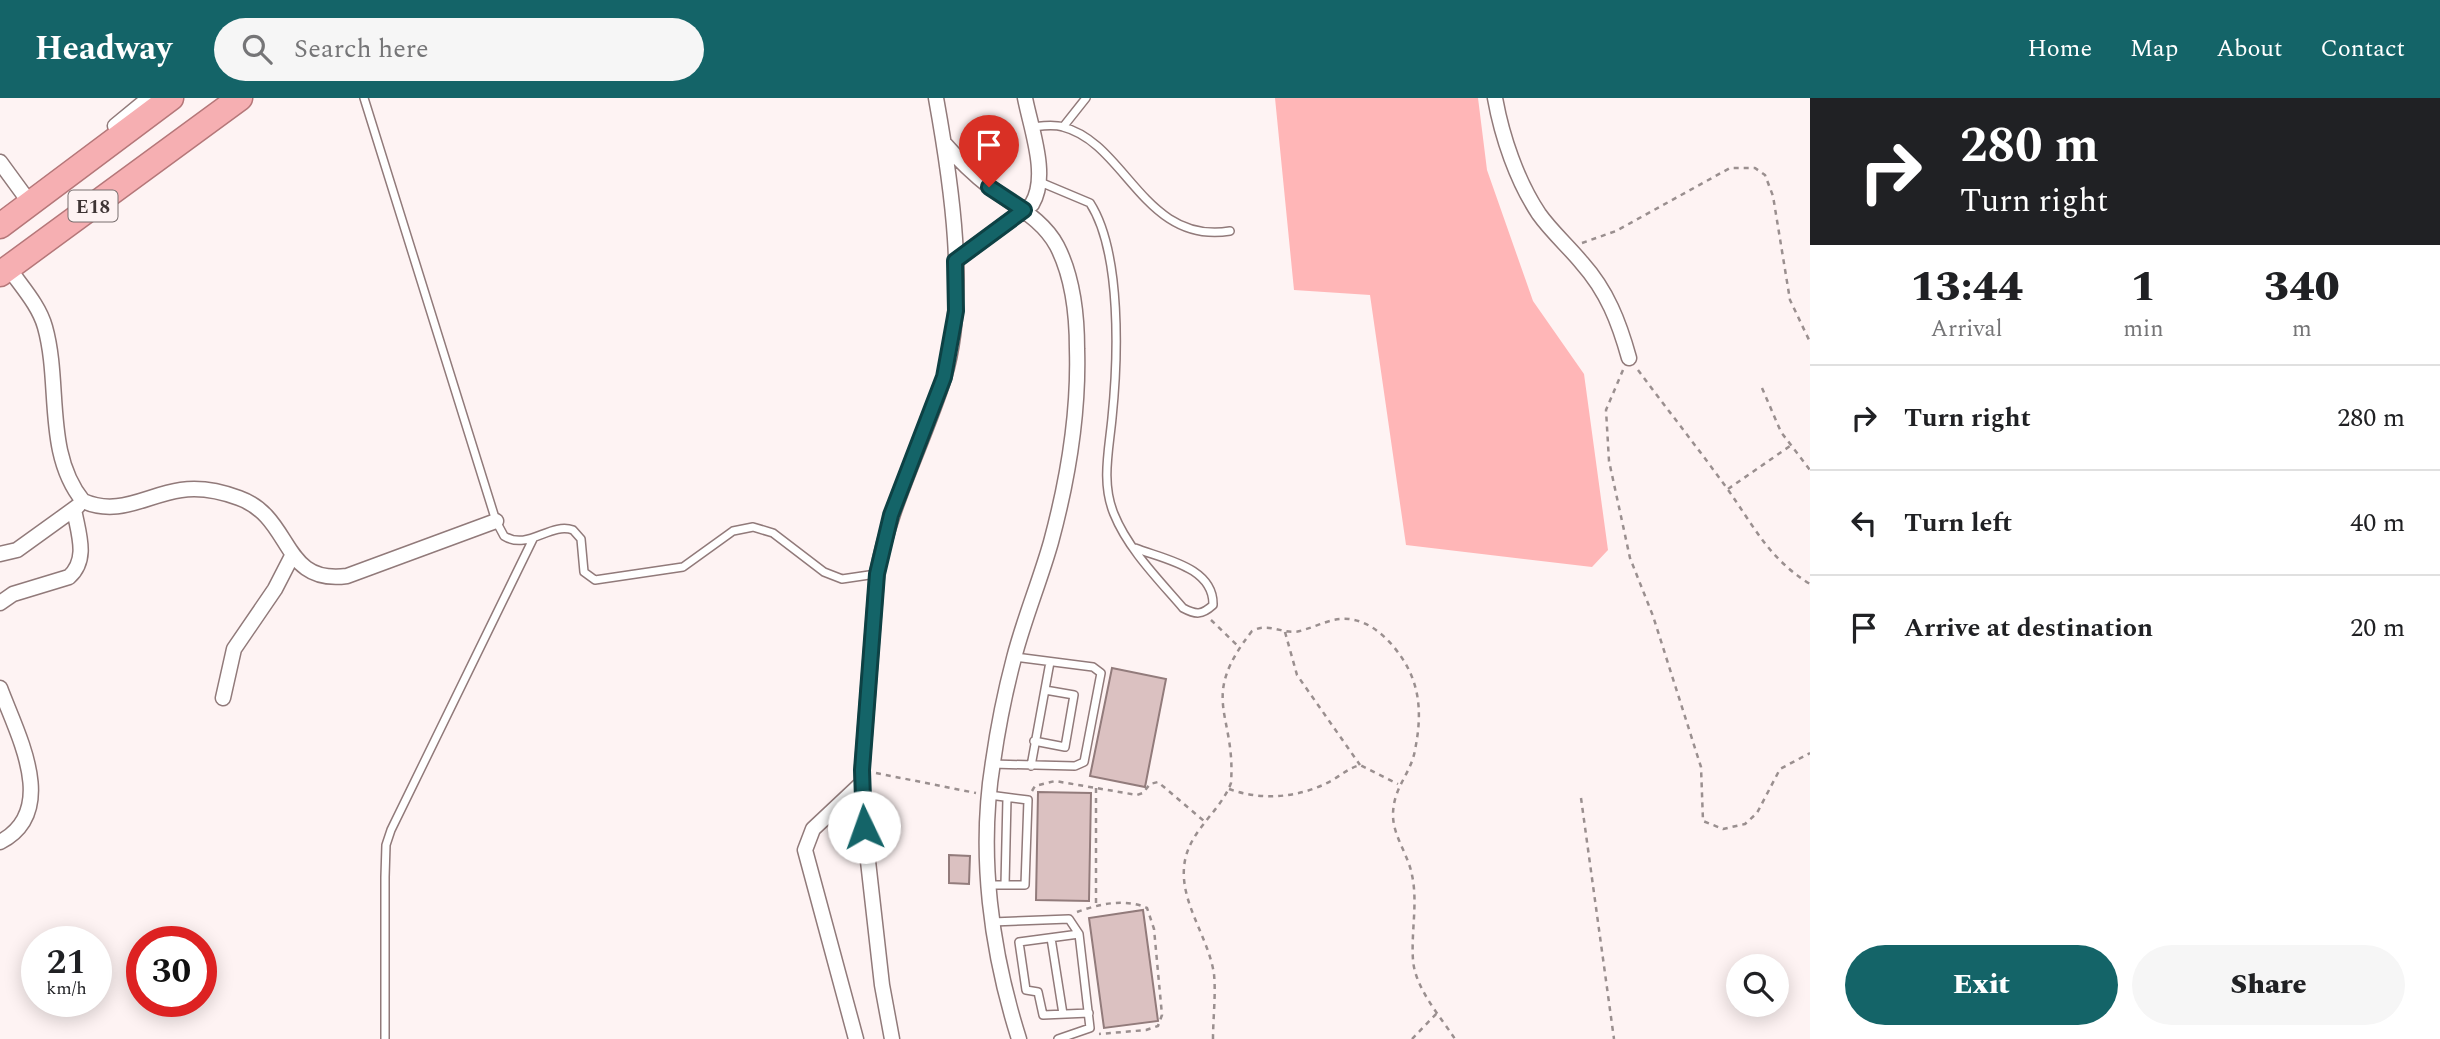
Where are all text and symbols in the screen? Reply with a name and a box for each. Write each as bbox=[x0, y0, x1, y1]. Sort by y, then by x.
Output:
search box bbox=[214, 18, 704, 81]
text: Headway bbox=[35, 24, 172, 74]
text: Search here bbox=[294, 29, 429, 69]
icon: search bbox=[238, 30, 276, 68]
text: Home bbox=[2027, 31, 2092, 67]
text: Map bbox=[2130, 31, 2178, 67]
text: About bbox=[2216, 31, 2282, 67]
text: Contact bbox=[2320, 31, 2405, 67]
text: 280 m bbox=[1960, 109, 2099, 184]
pin bbox=[959, 115, 1019, 187]
icon: arrive bbox=[970, 126, 1008, 164]
icon: right bbox=[1845, 126, 1936, 217]
text: Turn right bbox=[1960, 177, 2108, 226]
road number: E18 bbox=[68, 190, 118, 222]
text: 13:44 bbox=[1910, 256, 2023, 319]
text: 1 bbox=[2131, 256, 2156, 319]
text: 340 bbox=[2264, 256, 2340, 319]
text: Arrival bbox=[1931, 312, 2003, 347]
text: min bbox=[2123, 312, 2164, 347]
text: m bbox=[2292, 312, 2312, 347]
text: Turn right bbox=[1904, 398, 2031, 438]
text: 280 m bbox=[2337, 398, 2405, 438]
icon: right bbox=[1845, 399, 1883, 437]
text: Turn left bbox=[1904, 503, 2012, 543]
text: 40 m bbox=[2350, 503, 2405, 543]
icon: left bbox=[1845, 504, 1883, 542]
text: Arrive at destination bbox=[1904, 608, 2153, 648]
text: 20 m bbox=[2350, 608, 2405, 648]
icon: arrive bbox=[1845, 609, 1883, 647]
position arrow bbox=[827, 790, 901, 864]
speed limit sign: 30 bbox=[126, 926, 217, 1017]
text: 21 bbox=[47, 936, 86, 989]
button: Exit bbox=[1845, 945, 2118, 1025]
button: Share bbox=[2132, 945, 2405, 1025]
map controls bbox=[1726, 954, 1789, 1017]
button: search bbox=[1726, 954, 1789, 1017]
text: km/h bbox=[46, 975, 87, 1002]

